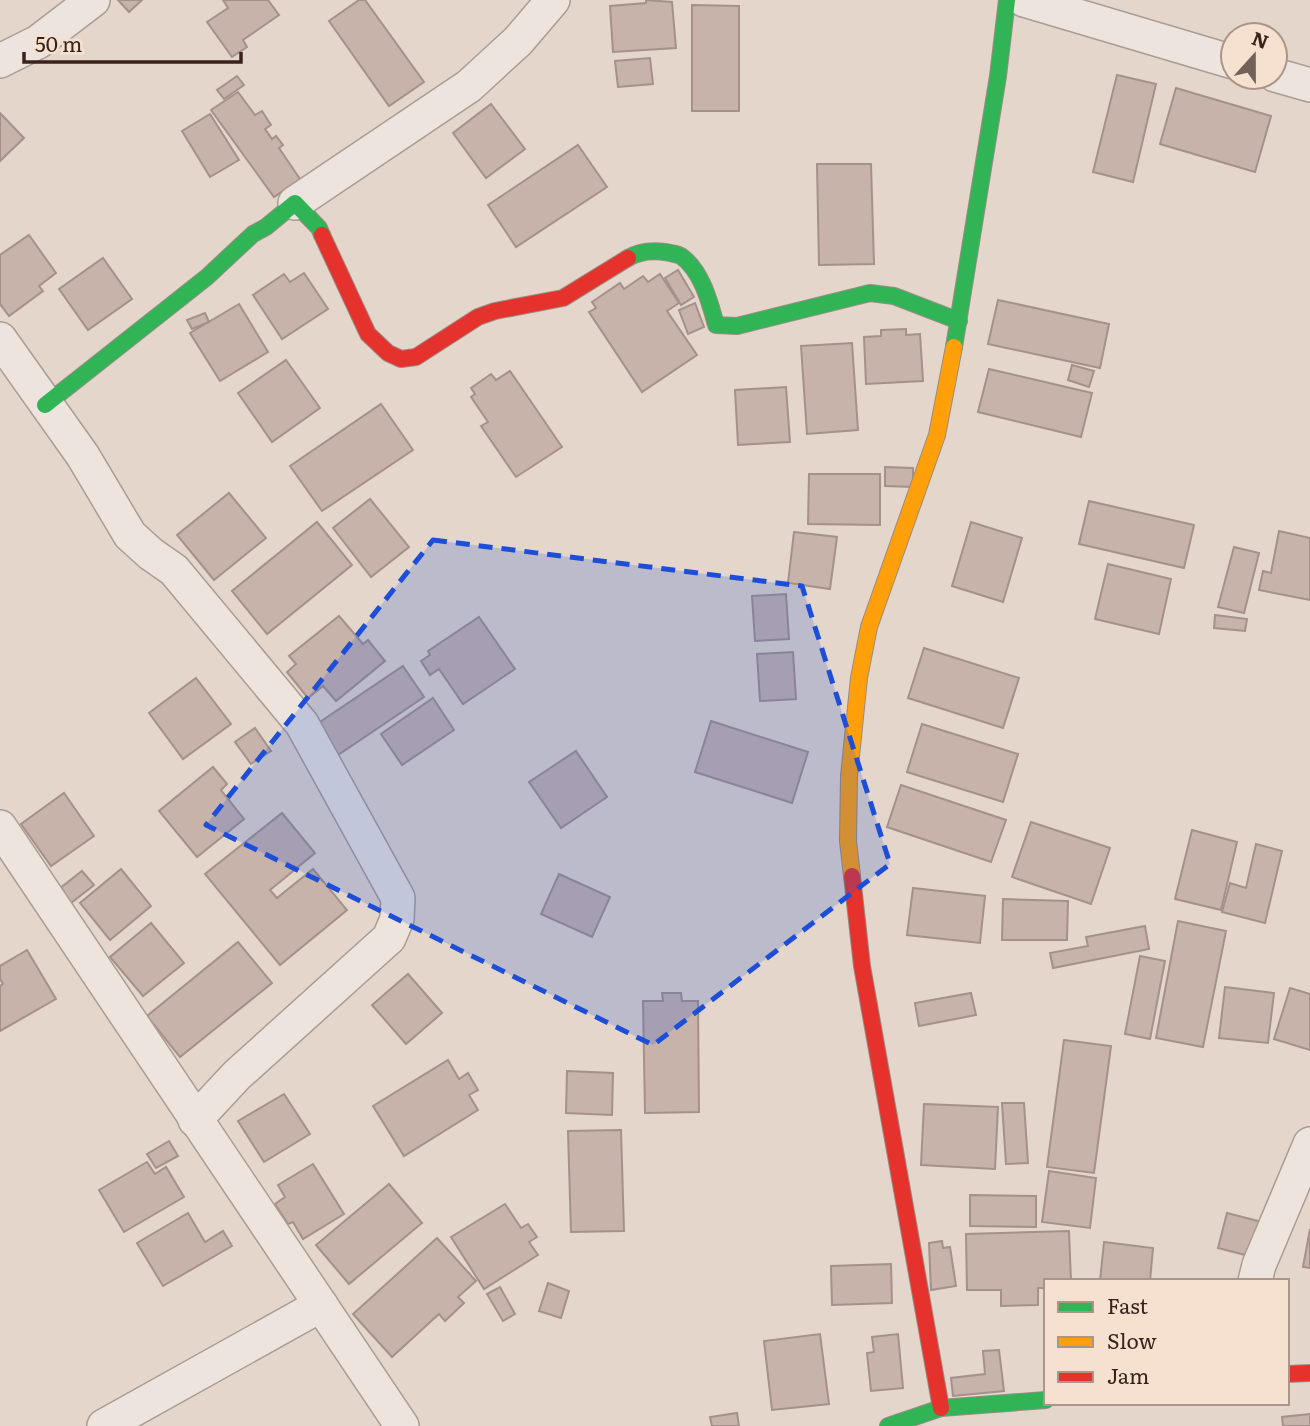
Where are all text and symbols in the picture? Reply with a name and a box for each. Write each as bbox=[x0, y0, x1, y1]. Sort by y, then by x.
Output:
scale bar bbox=[24, 21, 242, 65]
north arrow bbox=[1219, 21, 1289, 91]
text: N bbox=[1248, 23, 1273, 55]
text: 50 m bbox=[35, 27, 82, 58]
legend bbox=[1044, 1279, 1289, 1405]
text: Fast bbox=[1107, 1289, 1148, 1320]
text: Slow bbox=[1107, 1324, 1157, 1355]
text: Jam bbox=[1107, 1359, 1149, 1390]

